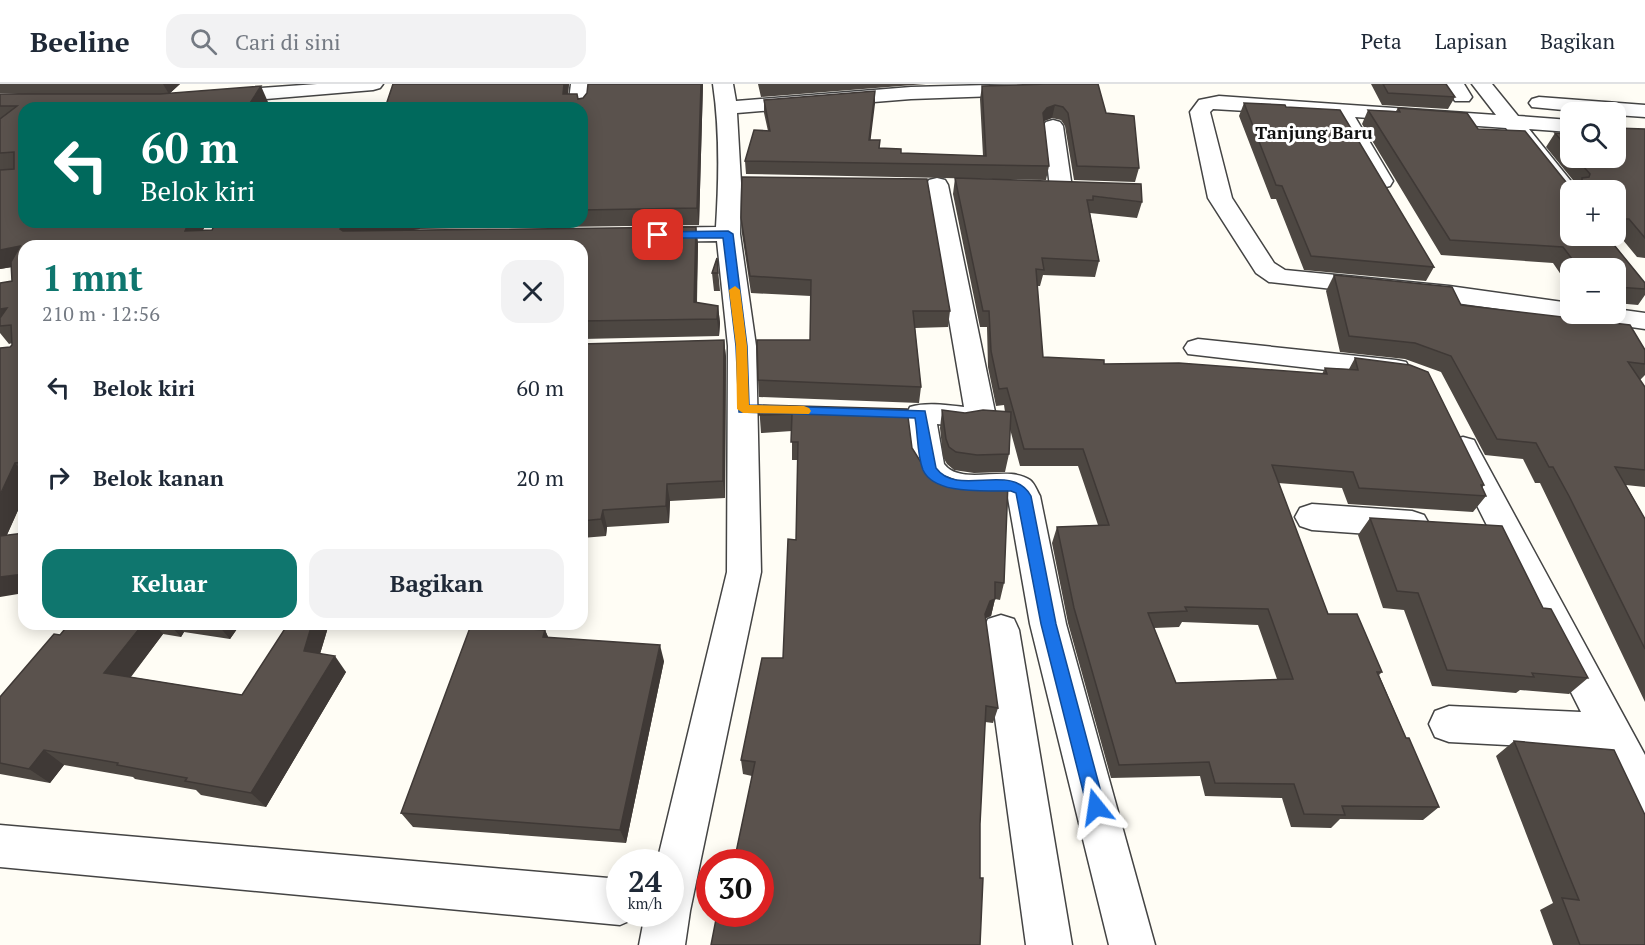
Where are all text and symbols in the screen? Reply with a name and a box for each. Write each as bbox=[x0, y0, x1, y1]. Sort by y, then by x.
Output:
search box bbox=[166, 14, 586, 68]
text: Beeline bbox=[30, 23, 130, 60]
icon: search bbox=[187, 25, 220, 58]
text: Cari di sini bbox=[235, 27, 341, 56]
text: Peta bbox=[1361, 27, 1402, 55]
text: Lapisan bbox=[1435, 27, 1507, 55]
text: Bagikan bbox=[1540, 27, 1615, 55]
map controls bbox=[1560, 102, 1626, 324]
button: search bbox=[1560, 102, 1626, 168]
text: 60 m bbox=[141, 119, 239, 175]
district label: Tanjung Baru bbox=[1255, 120, 1373, 144]
icon: left bbox=[42, 126, 120, 204]
text: Belok kiri bbox=[141, 173, 255, 209]
button: + bbox=[1560, 180, 1626, 246]
pin bbox=[632, 209, 683, 260]
icon: arrive bbox=[641, 218, 674, 251]
text: 1 mnt bbox=[42, 254, 143, 301]
button: − bbox=[1560, 258, 1626, 324]
button: close bbox=[501, 260, 564, 323]
text: 210 m · 12:56 bbox=[42, 300, 160, 327]
icon: left bbox=[42, 371, 75, 404]
text: Belok kiri bbox=[93, 373, 195, 402]
text: 60 m bbox=[516, 373, 564, 402]
icon: right bbox=[42, 461, 75, 494]
text: Belok kanan bbox=[93, 463, 224, 492]
text: 20 m bbox=[516, 463, 564, 492]
button: Keluar bbox=[42, 549, 297, 618]
button: Bagikan bbox=[309, 549, 564, 618]
position arrow bbox=[1064, 775, 1128, 839]
speed limit sign: 30 bbox=[696, 849, 774, 927]
text: 24 bbox=[628, 861, 662, 901]
text: km/h bbox=[628, 893, 662, 913]

